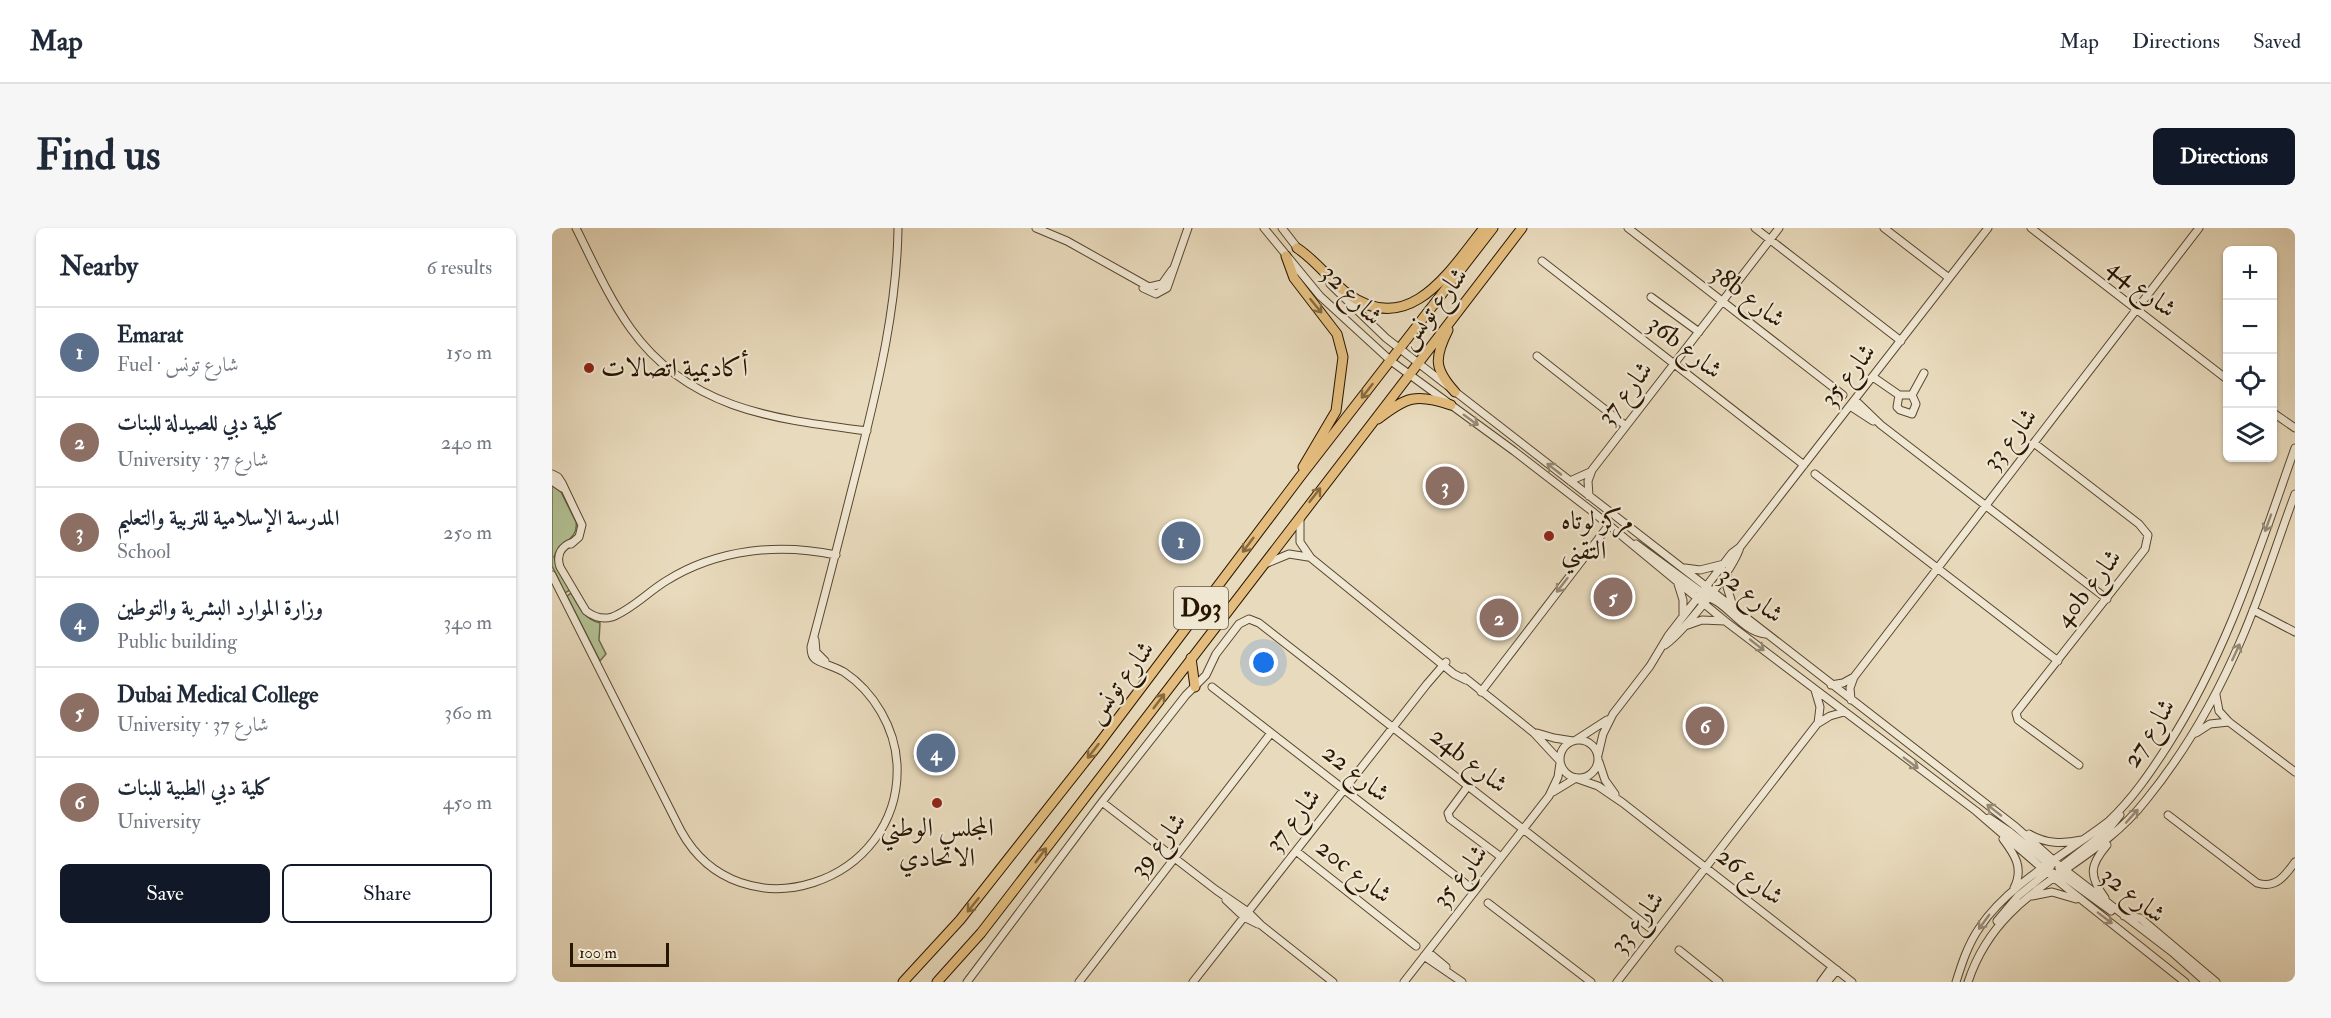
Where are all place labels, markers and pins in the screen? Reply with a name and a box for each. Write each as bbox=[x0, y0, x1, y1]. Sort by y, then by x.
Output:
place label: أكاديمية اتصالات bbox=[601, 350, 748, 384]
marker: أكاديمية اتصالات bbox=[582, 361, 596, 375]
pin: 3 bbox=[1426, 464, 1464, 508]
place label: مركز لوتاه التقني bbox=[1561, 505, 1634, 574]
pin: 1 bbox=[1162, 518, 1200, 564]
marker: مركز لوتاه التقني bbox=[1542, 529, 1556, 543]
pin: 5 bbox=[1594, 574, 1632, 620]
pin: 2 bbox=[1480, 596, 1518, 640]
pin: 6 bbox=[1686, 704, 1724, 748]
pin: 4 bbox=[916, 730, 956, 776]
marker: المجلس الوطني الاتحادي bbox=[930, 796, 944, 810]
place label: المجلس الوطني الاتحادي bbox=[880, 812, 994, 878]

